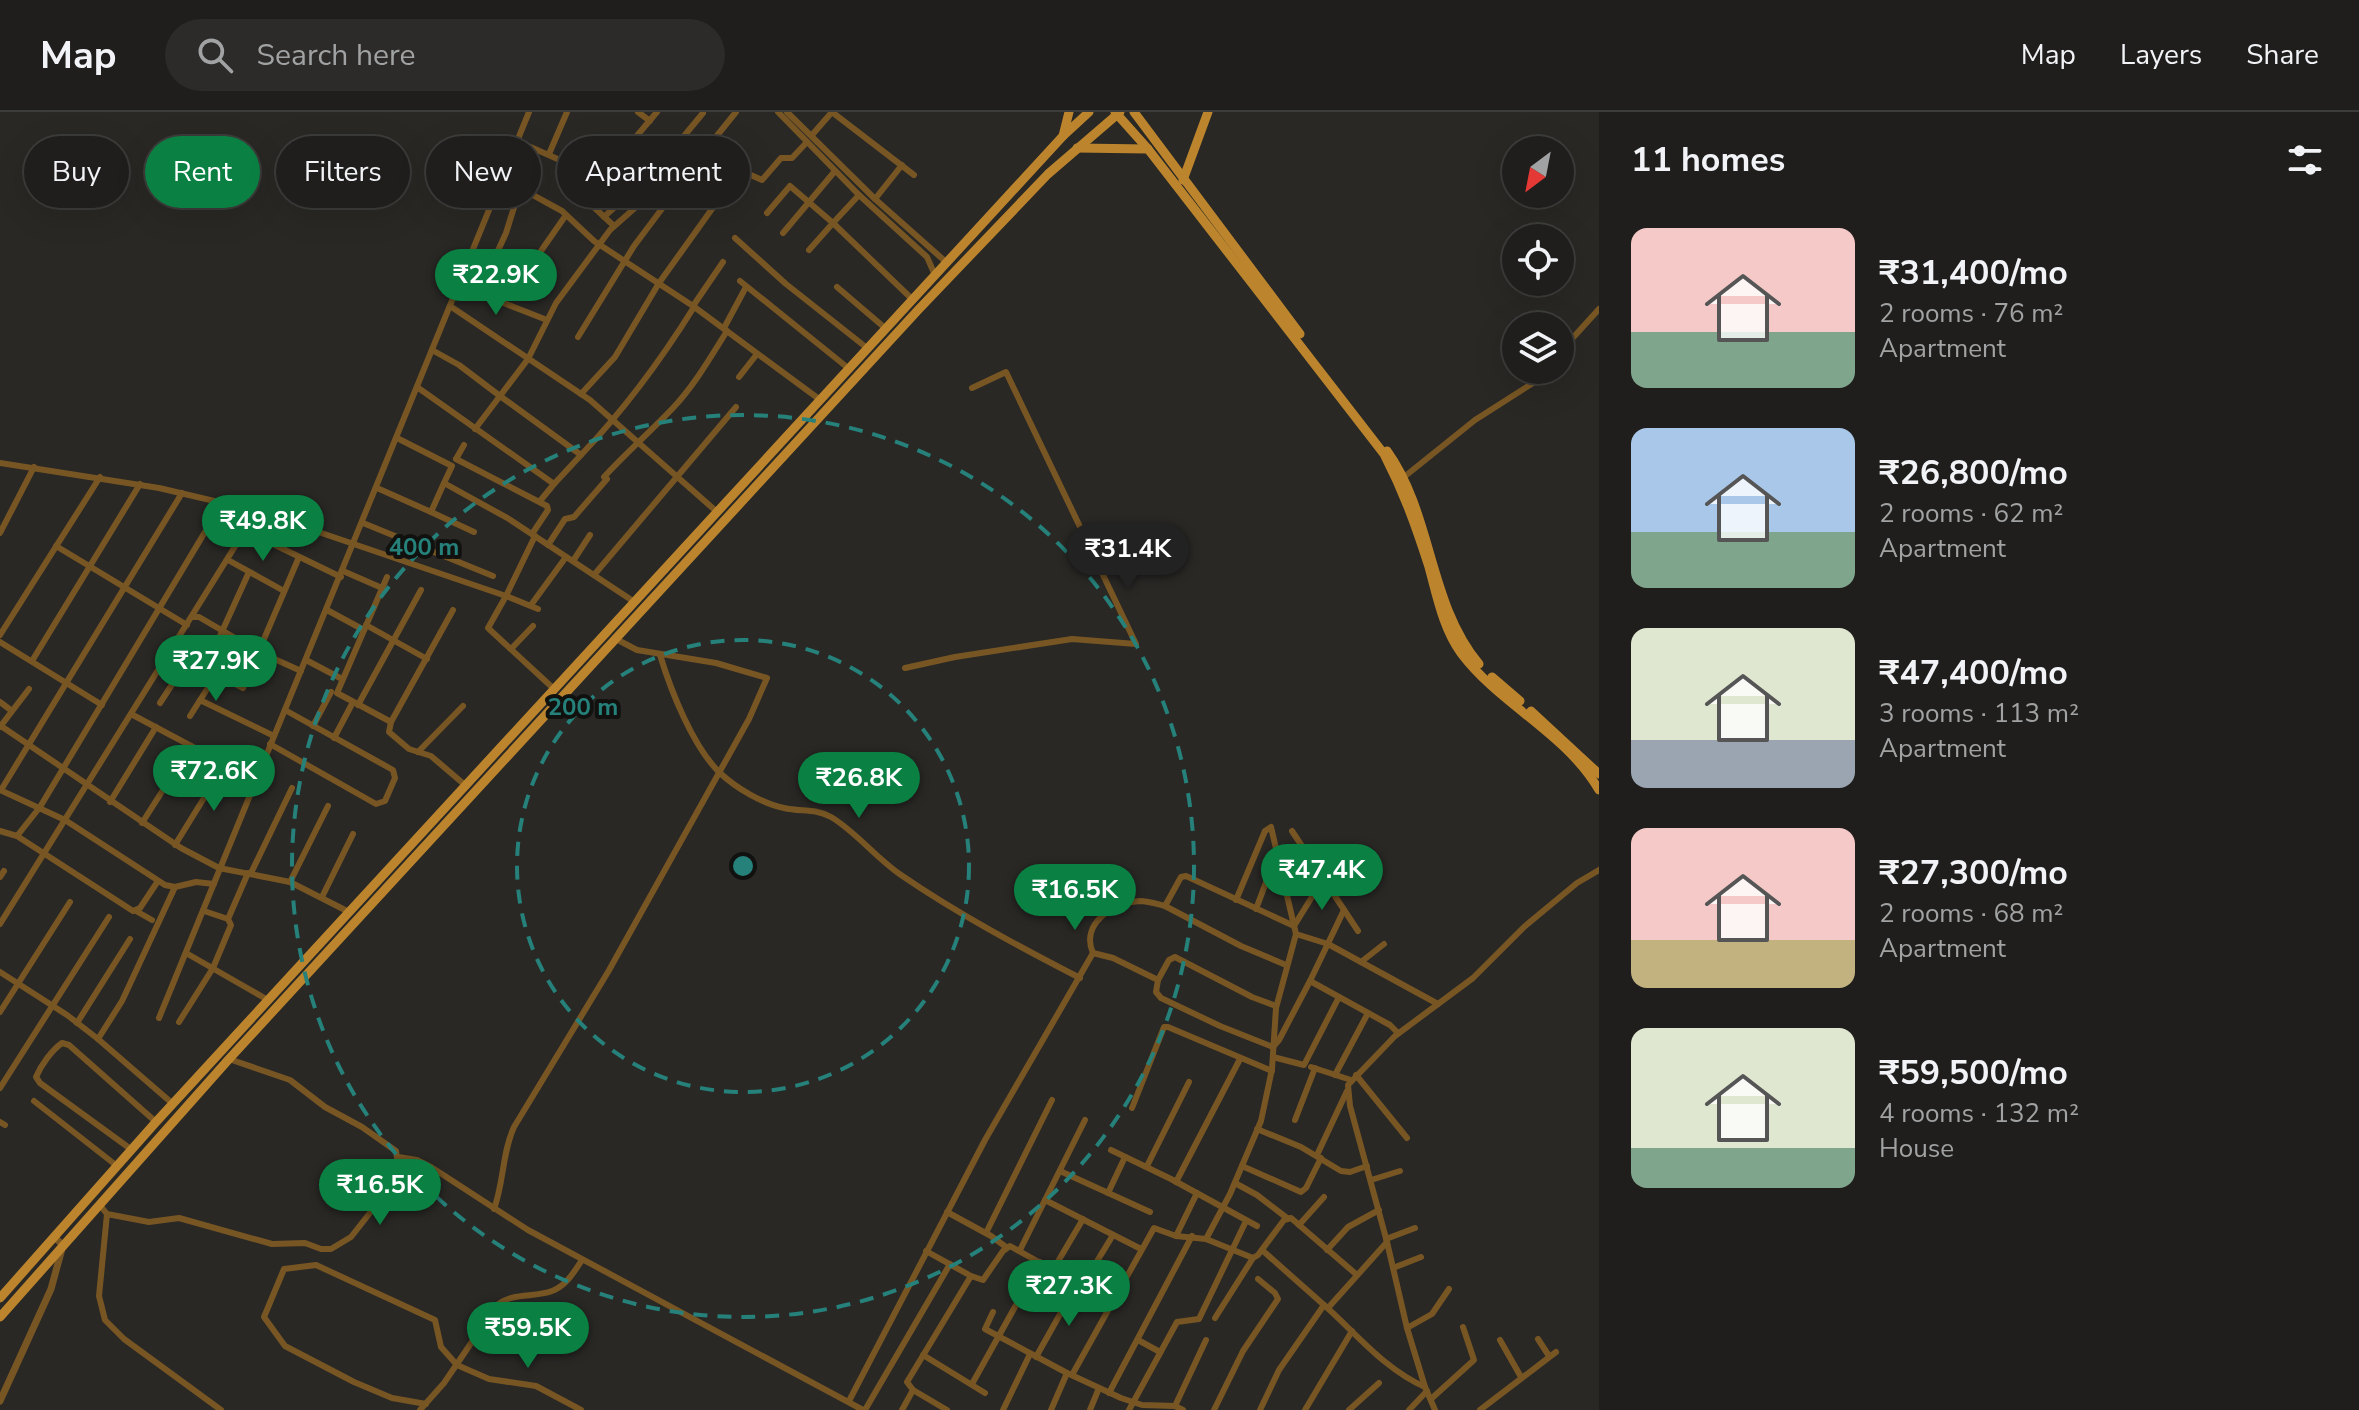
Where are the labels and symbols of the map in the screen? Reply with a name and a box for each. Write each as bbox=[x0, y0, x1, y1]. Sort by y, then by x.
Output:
north arrow bbox=[1502, 136, 1574, 208]
pin: ₹22.9K bbox=[431, 249, 561, 317]
pin: ₹49.8K bbox=[198, 495, 328, 563]
pin: ₹31.4K bbox=[1063, 523, 1193, 591]
text: 400 m bbox=[389, 531, 459, 563]
pin: ₹27.9K bbox=[151, 635, 281, 703]
text: 200 m bbox=[548, 691, 618, 723]
pin: ₹72.6K bbox=[149, 745, 279, 813]
pin: ₹26.8K bbox=[794, 752, 924, 820]
pin: ₹47.4K bbox=[1257, 844, 1387, 912]
centre of rings bbox=[729, 852, 757, 880]
pin: ₹16.5K bbox=[1010, 864, 1140, 932]
pin: ₹16.5K bbox=[315, 1159, 445, 1227]
pin: ₹27.3K bbox=[1004, 1260, 1134, 1328]
pin: ₹59.5K bbox=[463, 1302, 593, 1370]

